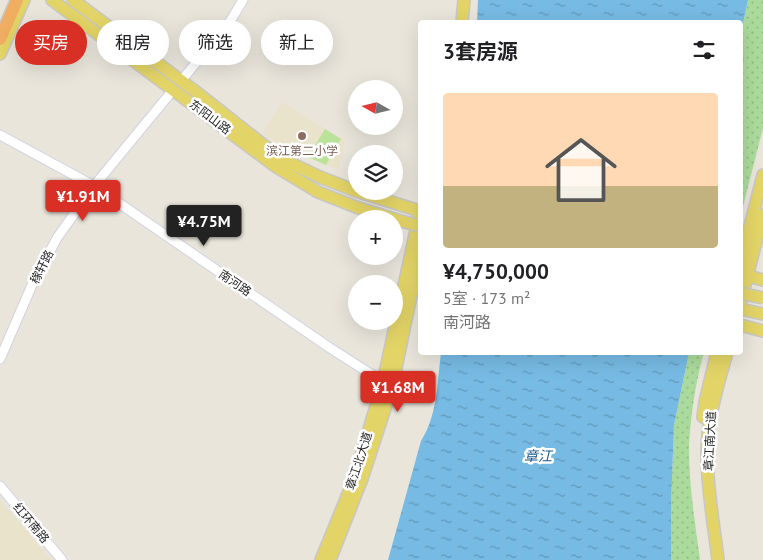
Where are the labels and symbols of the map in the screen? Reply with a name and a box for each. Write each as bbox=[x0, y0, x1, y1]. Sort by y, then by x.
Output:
north arrow bbox=[348, 80, 402, 135]
street label: 东阳山路 bbox=[187, 96, 234, 137]
marker: 滨江第二小学 bbox=[296, 130, 308, 142]
place label: 滨江第二小学 bbox=[266, 143, 338, 158]
pin: ¥1.91M bbox=[42, 180, 124, 222]
pin: ¥4.75M bbox=[163, 204, 245, 247]
street label: 稼轩路 bbox=[27, 247, 56, 286]
street label: 南河路 bbox=[216, 266, 254, 299]
pin: ¥1.68M bbox=[357, 370, 439, 413]
street label: 章江南大道 bbox=[700, 411, 719, 471]
street label: 章江北大道 bbox=[342, 430, 375, 492]
water label: 章江 bbox=[524, 447, 554, 465]
street label: 红环南路 bbox=[10, 499, 53, 546]

